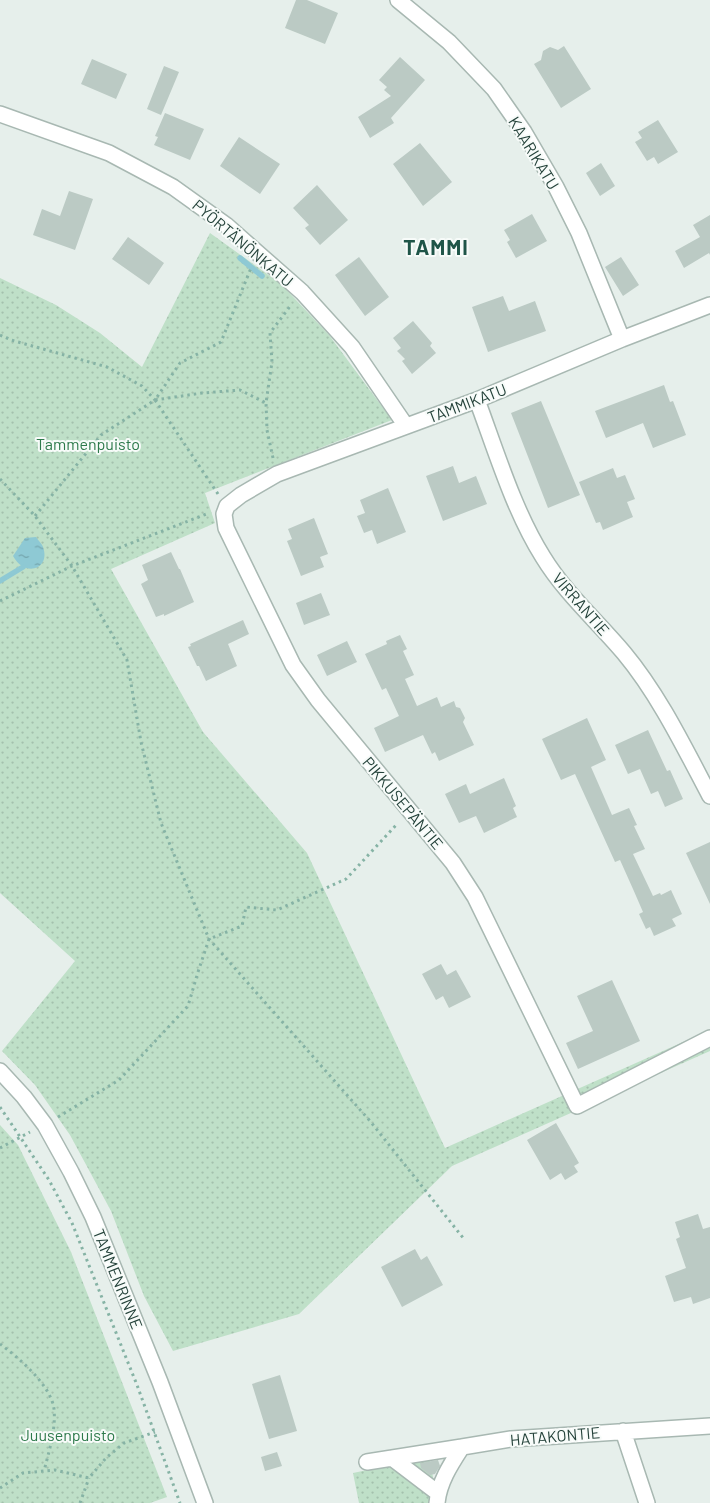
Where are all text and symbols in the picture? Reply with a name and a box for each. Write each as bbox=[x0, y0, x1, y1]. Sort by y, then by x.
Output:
street label: KAARIKATU bbox=[505, 113, 564, 193]
street label: PYÖRTÄNÖNKATU bbox=[189, 195, 297, 290]
district label: TAMMI bbox=[403, 234, 469, 259]
street label: TAMMIKATU bbox=[425, 379, 509, 426]
park label: Tammenpuisto bbox=[36, 434, 140, 453]
street label: VIRRANTIE bbox=[549, 568, 614, 639]
street label: PIKKUSEPÄNTIE bbox=[359, 752, 448, 853]
street label: TAMMENRINNE bbox=[90, 1226, 147, 1332]
street label: HATAKONTIE bbox=[509, 1422, 601, 1449]
park label: Juusenpuisto bbox=[21, 1425, 115, 1444]

